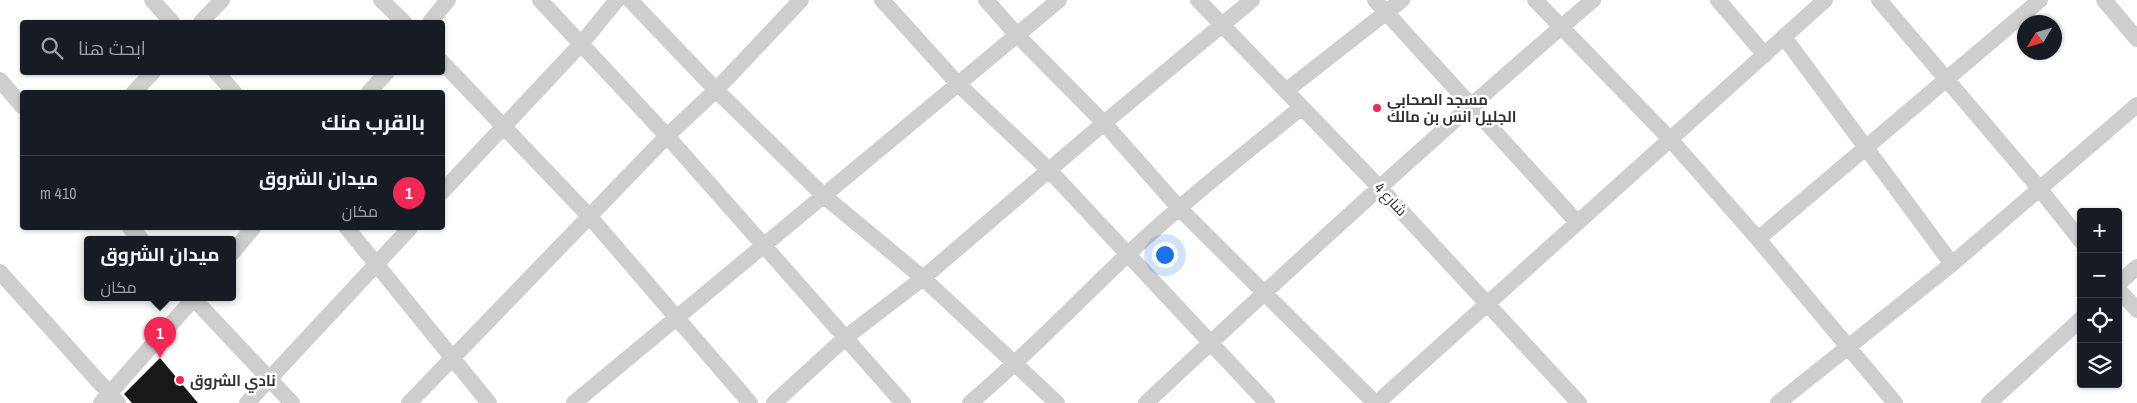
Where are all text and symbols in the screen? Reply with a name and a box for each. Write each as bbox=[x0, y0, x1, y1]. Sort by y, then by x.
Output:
north arrow bbox=[2017, 15, 2062, 60]
search box bbox=[20, 20, 445, 75]
icon: search bbox=[38, 34, 66, 62]
text: ابحث هنا bbox=[78, 35, 146, 61]
place label: مسجد الصحابي الجليل انس بن مالك bbox=[1387, 89, 1517, 127]
marker: مسجد الصحابي الجليل انس بن مالك bbox=[1371, 102, 1383, 114]
text: بالقرب منك bbox=[321, 108, 425, 137]
text: ميدان الشروق bbox=[259, 165, 378, 191]
street label: شارع 4 bbox=[1369, 177, 1412, 221]
text: 410 m bbox=[40, 182, 76, 204]
text: 1 bbox=[405, 182, 413, 204]
text: مكان bbox=[342, 200, 378, 222]
map controls bbox=[2077, 208, 2122, 388]
button: + bbox=[2077, 208, 2122, 253]
popup bbox=[84, 236, 236, 301]
text: ميدان الشروق bbox=[101, 241, 220, 267]
your location bbox=[1152, 242, 1178, 268]
button: − bbox=[2077, 253, 2122, 298]
text: مكان bbox=[101, 276, 137, 298]
button: locate bbox=[2077, 298, 2122, 343]
pin: 1 bbox=[144, 317, 176, 358]
button: layers bbox=[2077, 343, 2122, 388]
place label: نادي الشروق bbox=[190, 370, 276, 393]
marker: نادي الشروق bbox=[174, 374, 186, 386]

